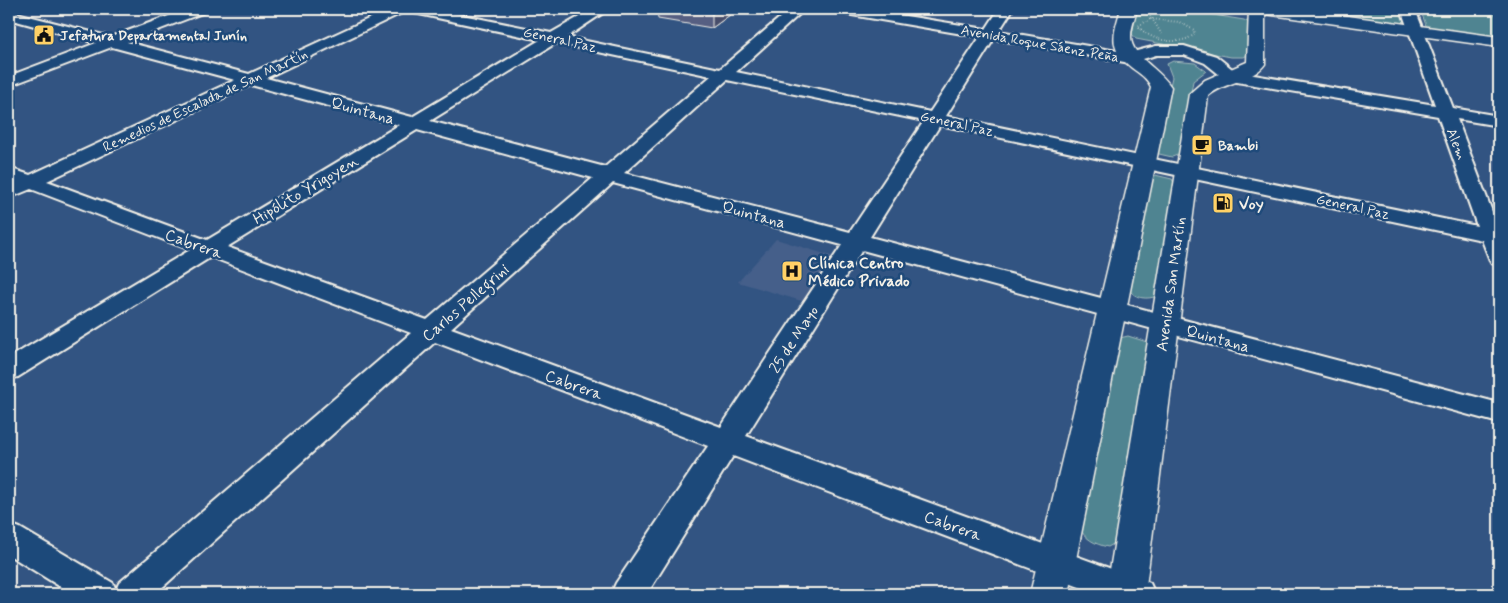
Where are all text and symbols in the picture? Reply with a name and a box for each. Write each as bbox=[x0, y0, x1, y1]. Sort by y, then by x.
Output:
street label: Avenida Roque Sáenz Peña bbox=[959, 21, 1120, 67]
public building icon: Jefatura Departamental Junín bbox=[32, 23, 56, 47]
street label: General Paz bbox=[522, 23, 598, 57]
place label: Jefatura Departamental Junín bbox=[60, 27, 247, 45]
street label: Remedios de Escalada de San Martín bbox=[100, 45, 311, 156]
street label: Quintana bbox=[328, 93, 397, 130]
street label: General Paz bbox=[919, 107, 995, 141]
street label: Alem bbox=[1442, 126, 1470, 163]
cafe icon: Bambi bbox=[1190, 133, 1214, 157]
place label: Bambi bbox=[1218, 137, 1258, 155]
street label: Hipólito Yrigoyen bbox=[249, 150, 363, 230]
street label: General Paz bbox=[1315, 190, 1391, 224]
fuel station icon: Voy bbox=[1211, 191, 1235, 215]
place label: Voy bbox=[1239, 194, 1264, 215]
street label: Quintana bbox=[719, 197, 788, 234]
street label: Avenida San Martín bbox=[1152, 216, 1191, 353]
street label: Cabrera bbox=[162, 224, 225, 265]
place label: Clínica Centro Médico Privado bbox=[808, 253, 910, 292]
street label: Carlos Pellegrini bbox=[418, 259, 515, 348]
hospital icon: Clínica Centro Médico Privado bbox=[780, 259, 804, 283]
street label: 25 de Mayo bbox=[765, 302, 824, 378]
street label: Quintana bbox=[1183, 321, 1252, 358]
street label: Cabrera bbox=[542, 365, 605, 406]
street label: Cabrera bbox=[921, 506, 984, 547]

